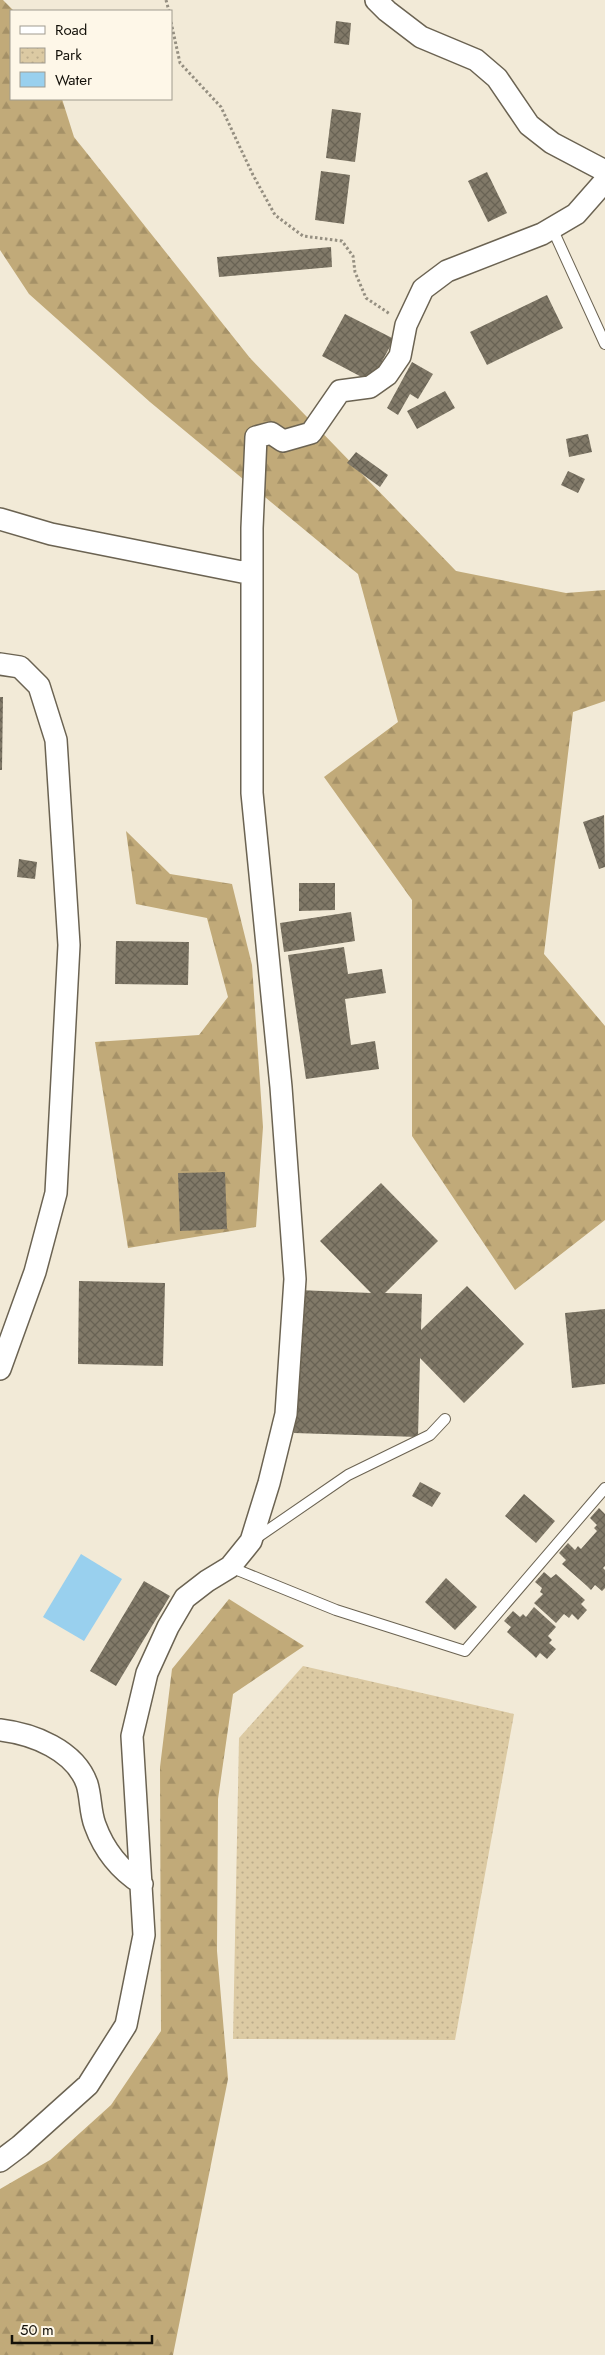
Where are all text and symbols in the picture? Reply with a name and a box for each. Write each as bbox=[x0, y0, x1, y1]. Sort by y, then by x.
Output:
legend bbox=[10, 10, 172, 100]
text: Road bbox=[55, 19, 87, 41]
text: Park bbox=[55, 44, 82, 66]
text: Water bbox=[55, 69, 93, 91]
scale bar bbox=[12, 2312, 152, 2344]
text: 50 m bbox=[20, 2319, 54, 2341]

